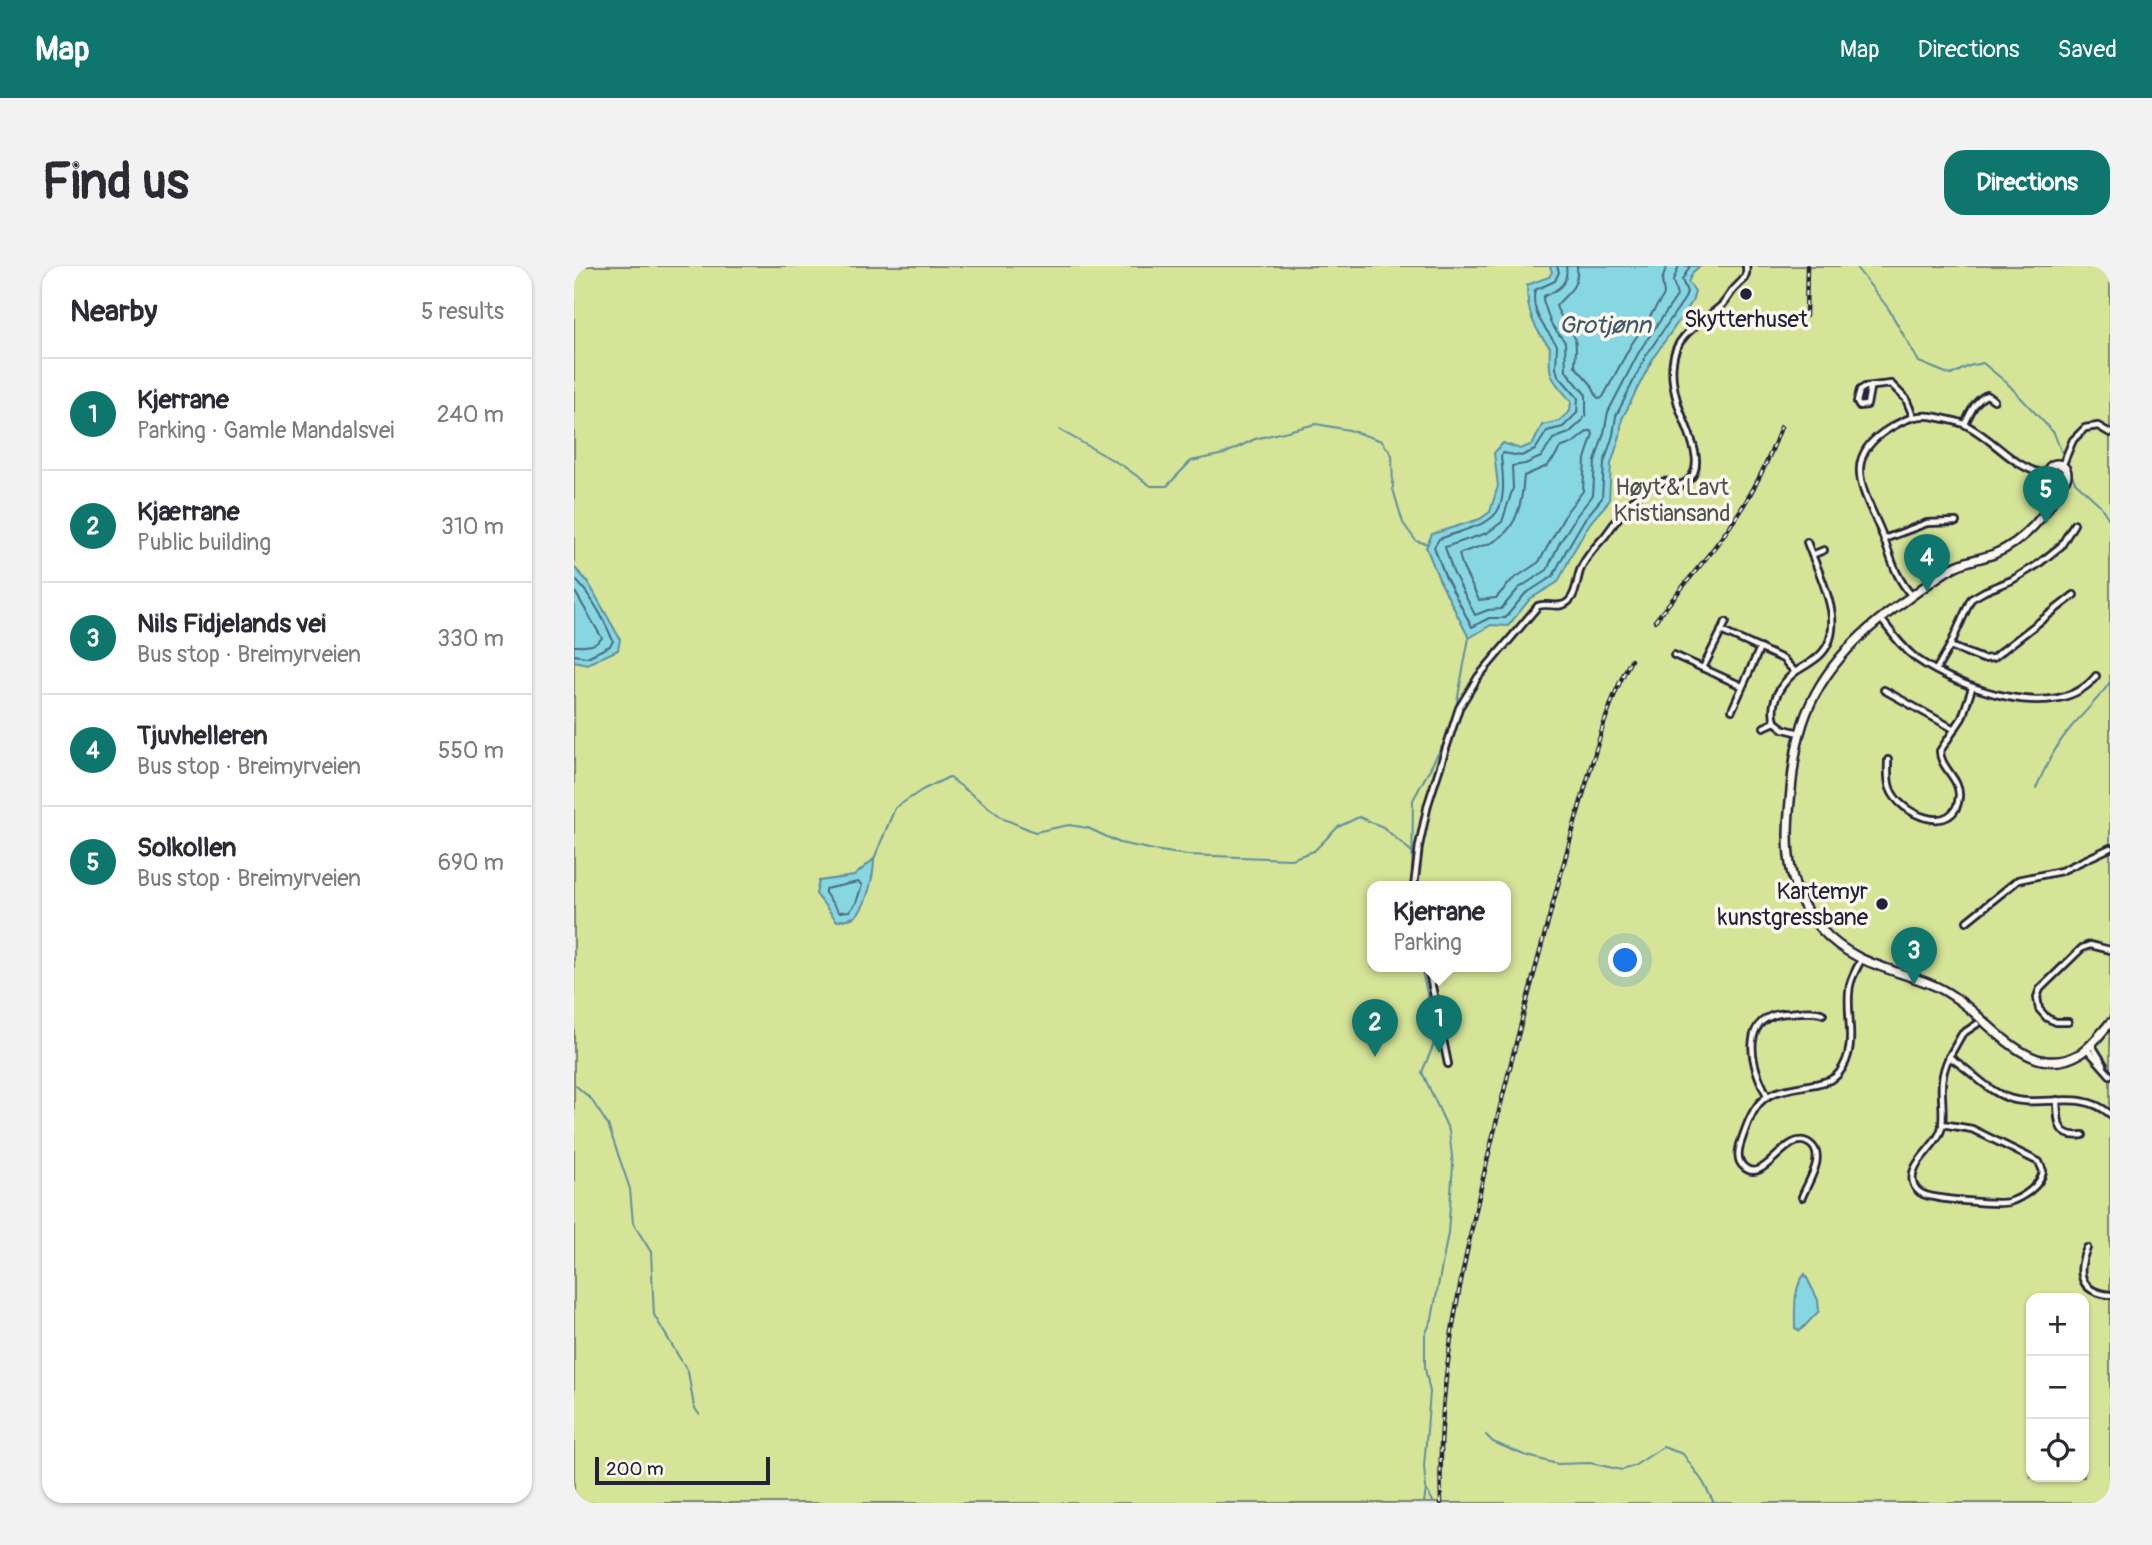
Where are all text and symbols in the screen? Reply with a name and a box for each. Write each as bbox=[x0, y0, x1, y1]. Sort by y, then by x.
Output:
text: Map bbox=[35, 29, 90, 70]
text: Map bbox=[1840, 35, 1880, 64]
text: Directions bbox=[1918, 35, 2019, 64]
text: Saved bbox=[2057, 35, 2117, 64]
button: Directions bbox=[1944, 150, 2110, 215]
text: Find us bbox=[42, 152, 189, 213]
marker: Skytterhuset bbox=[1738, 286, 1754, 302]
text: Nearby bbox=[70, 293, 157, 330]
text: 5 results bbox=[421, 297, 504, 326]
place label: Skytterhuset bbox=[1684, 305, 1809, 334]
water label: Grotjønn bbox=[1559, 311, 1652, 340]
text: Kjerrane bbox=[137, 384, 229, 416]
text: 1 bbox=[89, 400, 98, 429]
text: 240 m bbox=[437, 400, 504, 429]
text: Parking · Gamle Mandalsvei bbox=[137, 416, 394, 445]
pin: 5 bbox=[2023, 466, 2069, 524]
park label: Høyt & Lavt Kristiansand bbox=[1614, 473, 1730, 528]
text: Kjærrane bbox=[137, 496, 240, 528]
text: 2 bbox=[87, 512, 99, 541]
text: 310 m bbox=[441, 512, 504, 541]
text: Public building bbox=[137, 528, 271, 557]
pin: 4 bbox=[1904, 534, 1950, 592]
text: Nils Fidjelands vei bbox=[137, 608, 326, 640]
text: 3 bbox=[87, 624, 99, 653]
text: 330 m bbox=[437, 624, 504, 653]
text: Bus stop · Breimyrveien bbox=[137, 640, 361, 669]
text: Tjuvhelleren bbox=[137, 720, 268, 752]
text: 4 bbox=[86, 736, 100, 765]
text: 550 m bbox=[438, 736, 504, 765]
text: Bus stop · Breimyrveien bbox=[137, 752, 361, 781]
text: Solkollen bbox=[137, 832, 237, 864]
text: 5 bbox=[87, 848, 99, 877]
text: 690 m bbox=[438, 848, 504, 877]
text: Bus stop · Breimyrveien bbox=[137, 864, 361, 893]
place label: Kartemyr kunstgressbane bbox=[1718, 877, 1869, 932]
popup bbox=[1367, 881, 1511, 972]
text: Kjerrane bbox=[1393, 896, 1485, 928]
marker: Kartemyr kunstgressbane bbox=[1874, 896, 1890, 912]
pin: 3 bbox=[1891, 927, 1937, 985]
text: Parking bbox=[1393, 928, 1462, 957]
your location bbox=[1608, 943, 1642, 977]
pin: 1 bbox=[1416, 995, 1462, 1053]
pin: 2 bbox=[1352, 999, 1398, 1057]
map controls bbox=[2026, 1293, 2089, 1482]
button: + bbox=[2026, 1293, 2089, 1356]
button: − bbox=[2026, 1356, 2089, 1419]
button: locate bbox=[2026, 1419, 2089, 1482]
scale bar bbox=[595, 1454, 770, 1486]
text: 200 m bbox=[606, 1457, 664, 1481]

